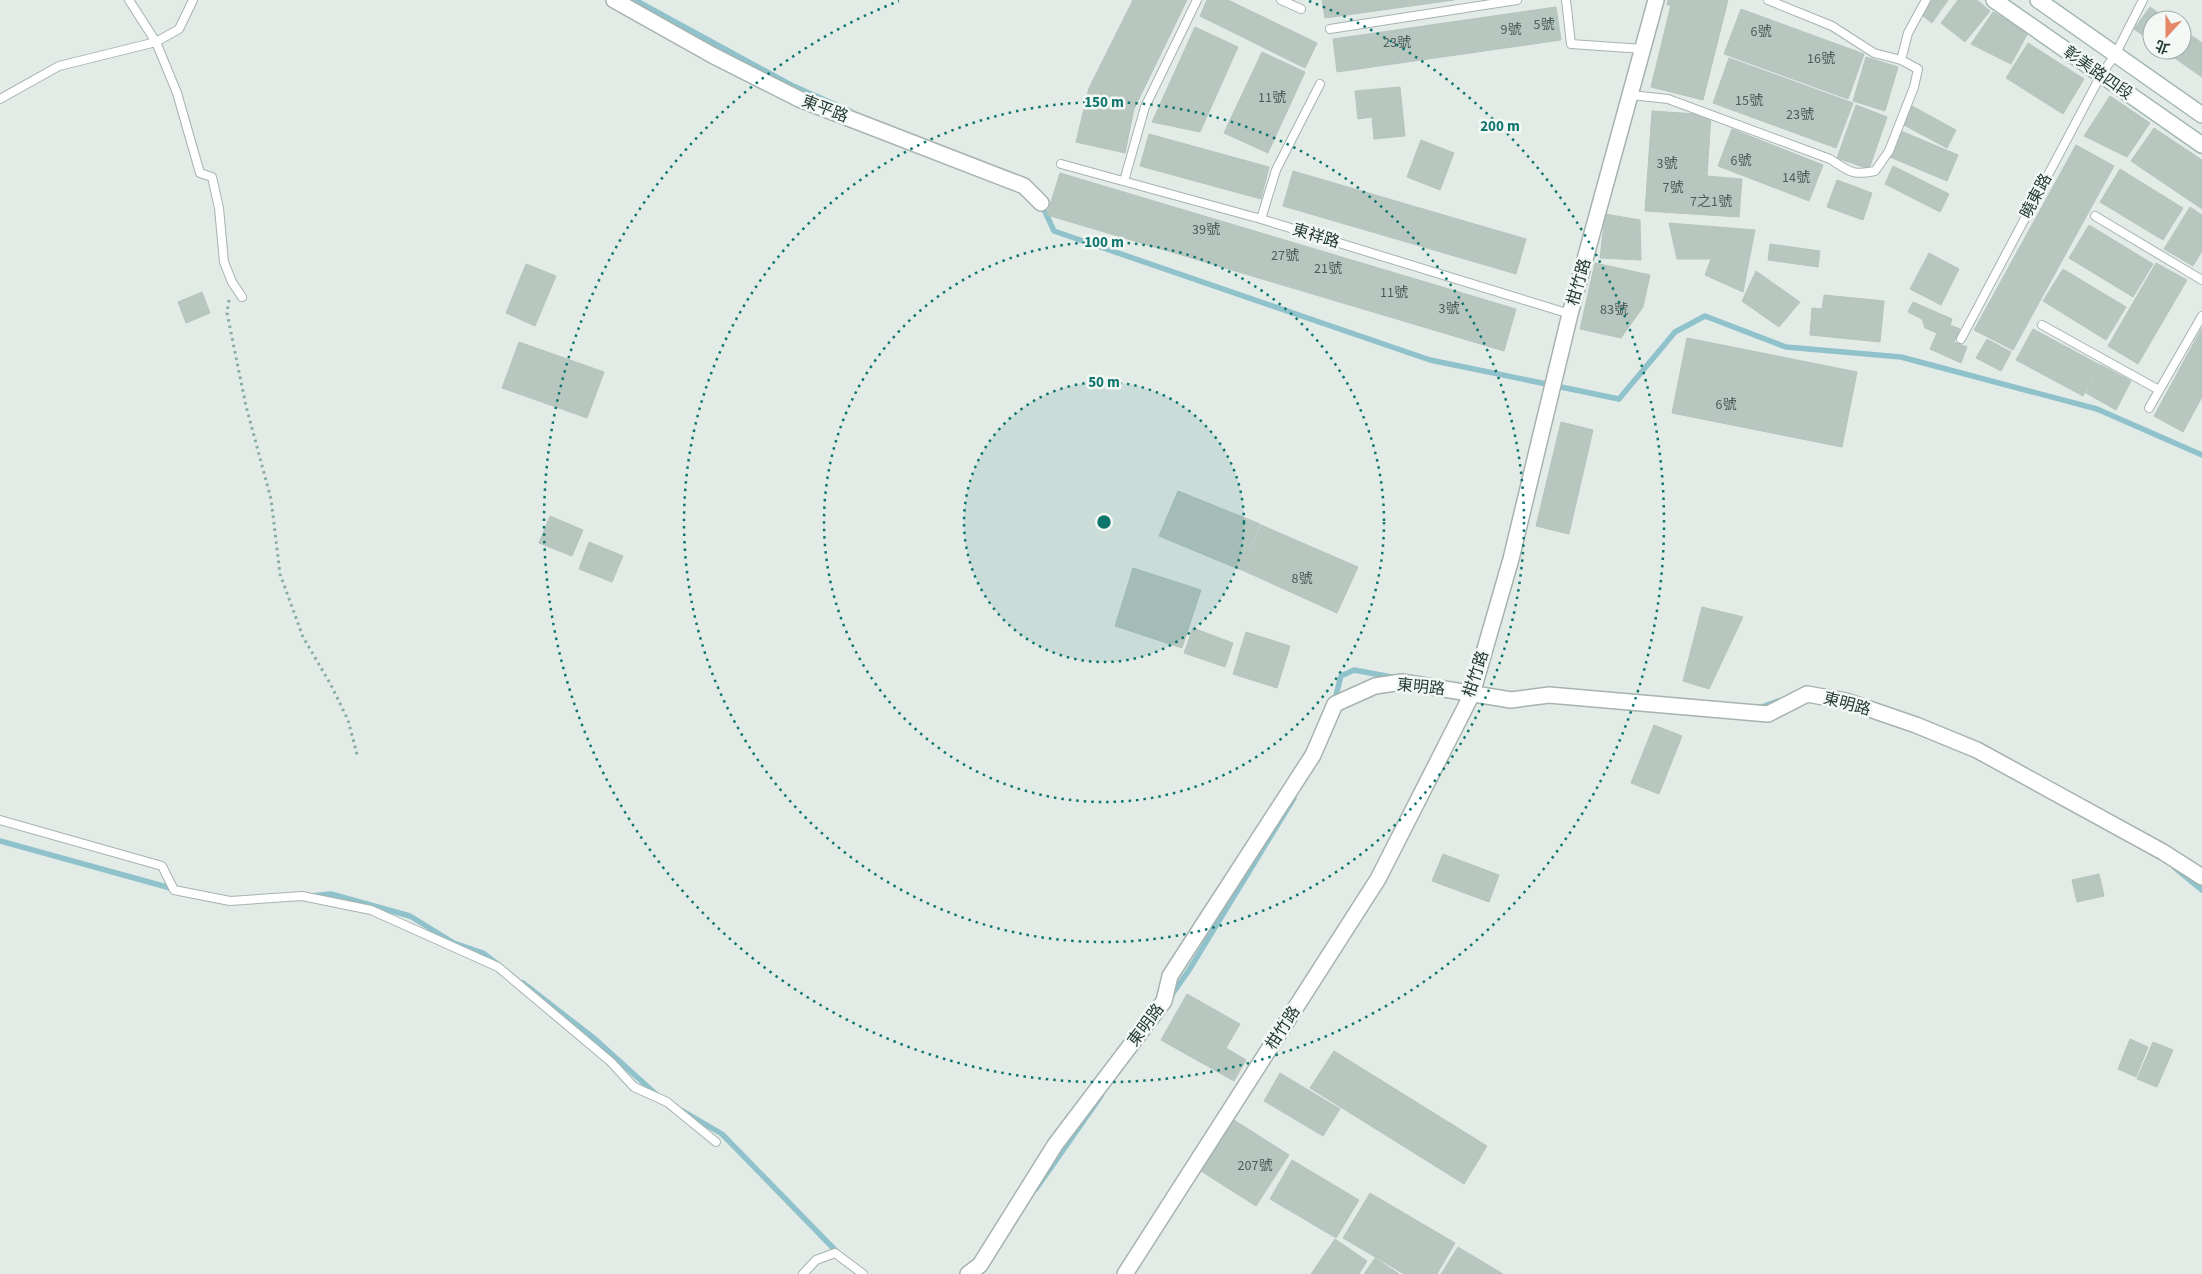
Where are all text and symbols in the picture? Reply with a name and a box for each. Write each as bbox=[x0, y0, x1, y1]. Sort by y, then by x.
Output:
north arrow bbox=[2142, 10, 2192, 60]
house number: 5號 bbox=[1534, 15, 1554, 35]
house number: 9號 bbox=[1501, 20, 1521, 40]
house number: 6號 bbox=[1751, 22, 1771, 42]
house number: 23號 bbox=[1383, 33, 1411, 53]
text: 北 bbox=[2153, 34, 2173, 58]
street label: 彰美路四段 bbox=[2059, 41, 2137, 105]
house number: 16號 bbox=[1807, 49, 1835, 69]
house number: 11號 bbox=[1258, 88, 1286, 108]
street label: 東平路 bbox=[799, 90, 851, 128]
house number: 15號 bbox=[1735, 91, 1763, 111]
text: 150 m bbox=[1084, 92, 1124, 113]
house number: 23號 bbox=[1786, 105, 1814, 125]
text: 200 m bbox=[1480, 116, 1520, 137]
house number: 6號 bbox=[1731, 151, 1751, 171]
house number: 3號 bbox=[1657, 154, 1677, 174]
house number: 14號 bbox=[1782, 168, 1810, 188]
street label: 曉東路 bbox=[2015, 170, 2057, 222]
house number: 7號 bbox=[1663, 178, 1683, 198]
house number: 7之1號 bbox=[1690, 192, 1732, 212]
street label: 東祥路 bbox=[1290, 218, 1342, 254]
house number: 39號 bbox=[1192, 220, 1220, 240]
text: 100 m bbox=[1084, 232, 1124, 253]
house number: 27號 bbox=[1271, 246, 1299, 266]
street label: 柑竹路 bbox=[1562, 256, 1596, 308]
house number: 21號 bbox=[1314, 259, 1342, 279]
house number: 11號 bbox=[1380, 283, 1408, 303]
house number: 3號 bbox=[1439, 299, 1459, 319]
house number: 83號 bbox=[1600, 300, 1628, 320]
text: 50 m bbox=[1088, 372, 1120, 393]
house number: 6號 bbox=[1716, 395, 1736, 415]
centre of rings bbox=[1095, 513, 1113, 531]
house number: 8號 bbox=[1292, 569, 1312, 589]
street label: 柑竹路 bbox=[1458, 648, 1494, 700]
street label: 東明路 bbox=[1396, 674, 1446, 700]
street label: 東明路 bbox=[1821, 687, 1873, 721]
street label: 東明路 bbox=[1123, 999, 1169, 1051]
street label: 柑竹路 bbox=[1261, 1002, 1305, 1054]
house number: 207號 bbox=[1238, 1156, 1272, 1176]

